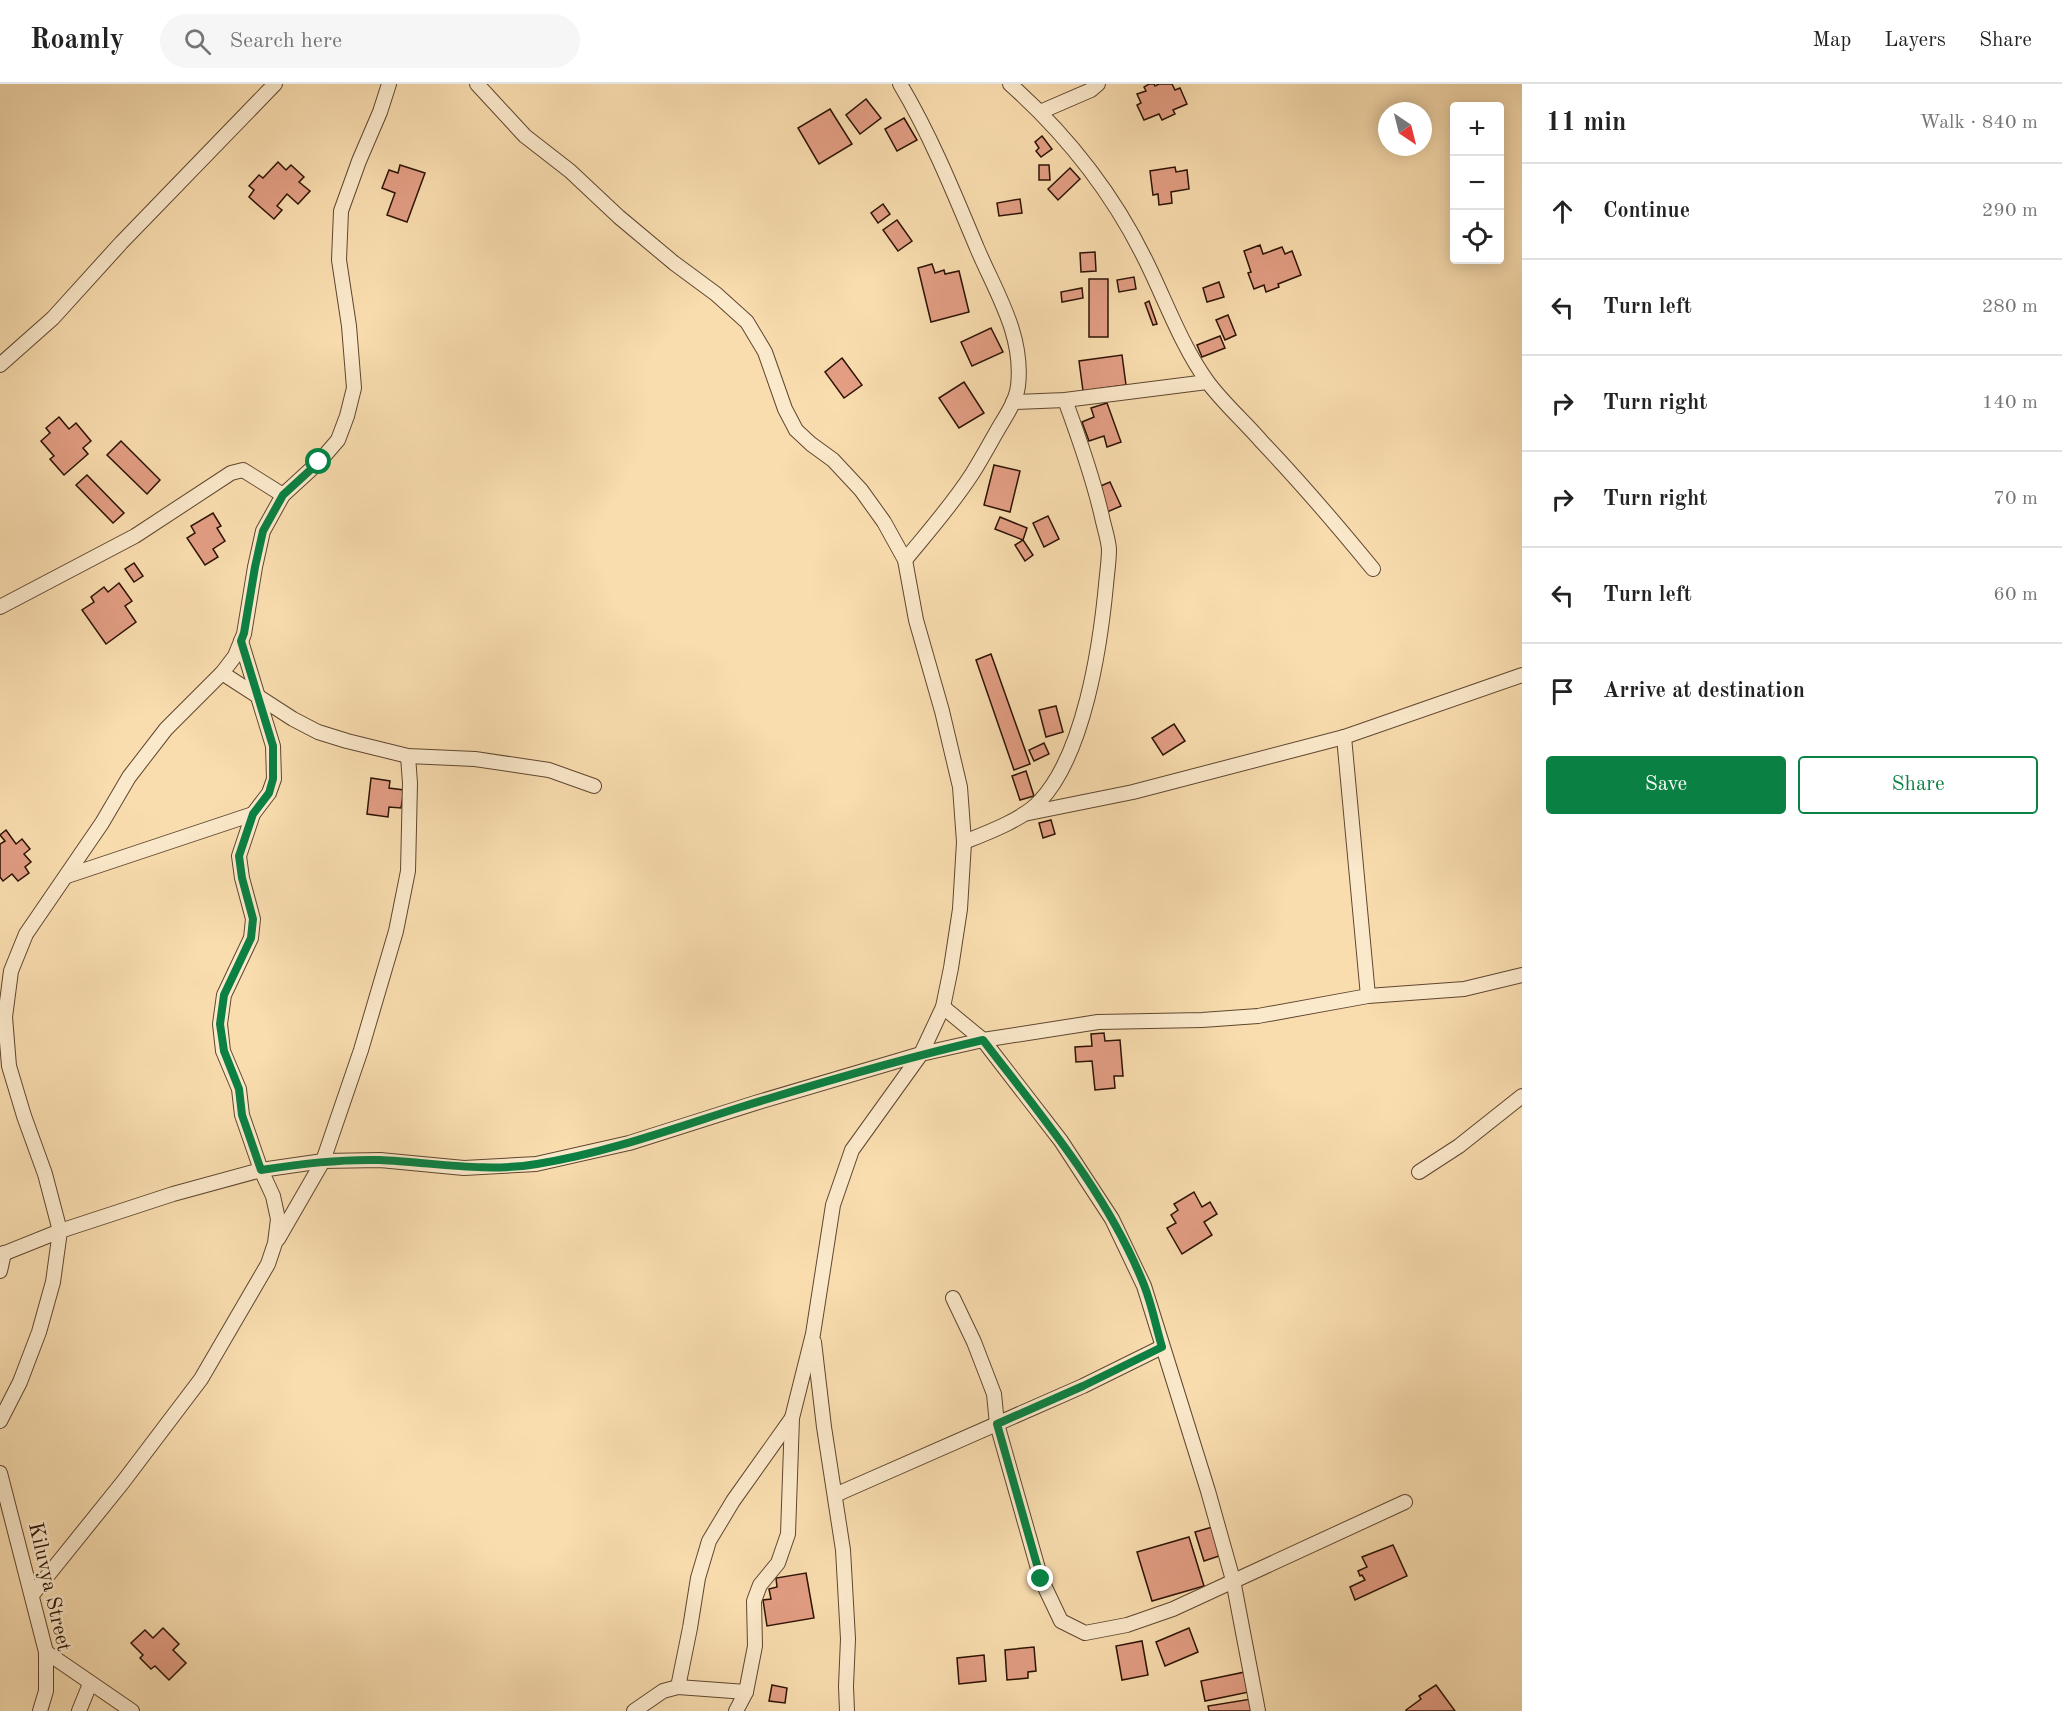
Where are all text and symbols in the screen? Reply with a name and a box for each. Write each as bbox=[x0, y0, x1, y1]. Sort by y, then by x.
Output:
search box bbox=[160, 14, 580, 68]
icon: search bbox=[181, 25, 214, 58]
text: Roamly bbox=[30, 27, 124, 55]
text: Search here bbox=[229, 30, 342, 52]
text: Map bbox=[1812, 30, 1851, 51]
text: Layers bbox=[1884, 30, 1946, 51]
text: Share bbox=[1979, 30, 2032, 51]
north arrow bbox=[1378, 102, 1432, 156]
map controls bbox=[1450, 102, 1504, 264]
button: + bbox=[1450, 102, 1504, 156]
text: 11 min bbox=[1546, 110, 1626, 136]
text: Walk · 840 m bbox=[1919, 113, 2038, 133]
button: − bbox=[1450, 156, 1504, 210]
icon: ahead bbox=[1546, 195, 1579, 228]
text: Continue bbox=[1603, 200, 1690, 222]
text: 290 m bbox=[1982, 201, 2038, 221]
button: locate bbox=[1450, 210, 1504, 264]
icon: left bbox=[1546, 291, 1579, 324]
text: Turn left bbox=[1603, 296, 1692, 318]
text: 280 m bbox=[1982, 297, 2038, 317]
icon: right bbox=[1546, 387, 1579, 420]
text: Turn right bbox=[1603, 392, 1707, 414]
text: 140 m bbox=[1982, 393, 2038, 413]
route start bbox=[305, 448, 331, 474]
icon: right bbox=[1546, 483, 1579, 516]
text: Turn right bbox=[1603, 488, 1707, 510]
text: 70 m bbox=[1993, 489, 2038, 509]
icon: left bbox=[1546, 579, 1579, 612]
text: Turn left bbox=[1603, 584, 1692, 606]
text: 60 m bbox=[1993, 585, 2038, 605]
icon: arrive bbox=[1546, 675, 1579, 708]
text: Arrive at destination bbox=[1603, 680, 1805, 702]
button: Save bbox=[1546, 756, 1786, 814]
button: Share bbox=[1798, 756, 2038, 814]
street label: Kiluvya Street bbox=[24, 1520, 74, 1654]
route end bbox=[1027, 1565, 1053, 1591]

